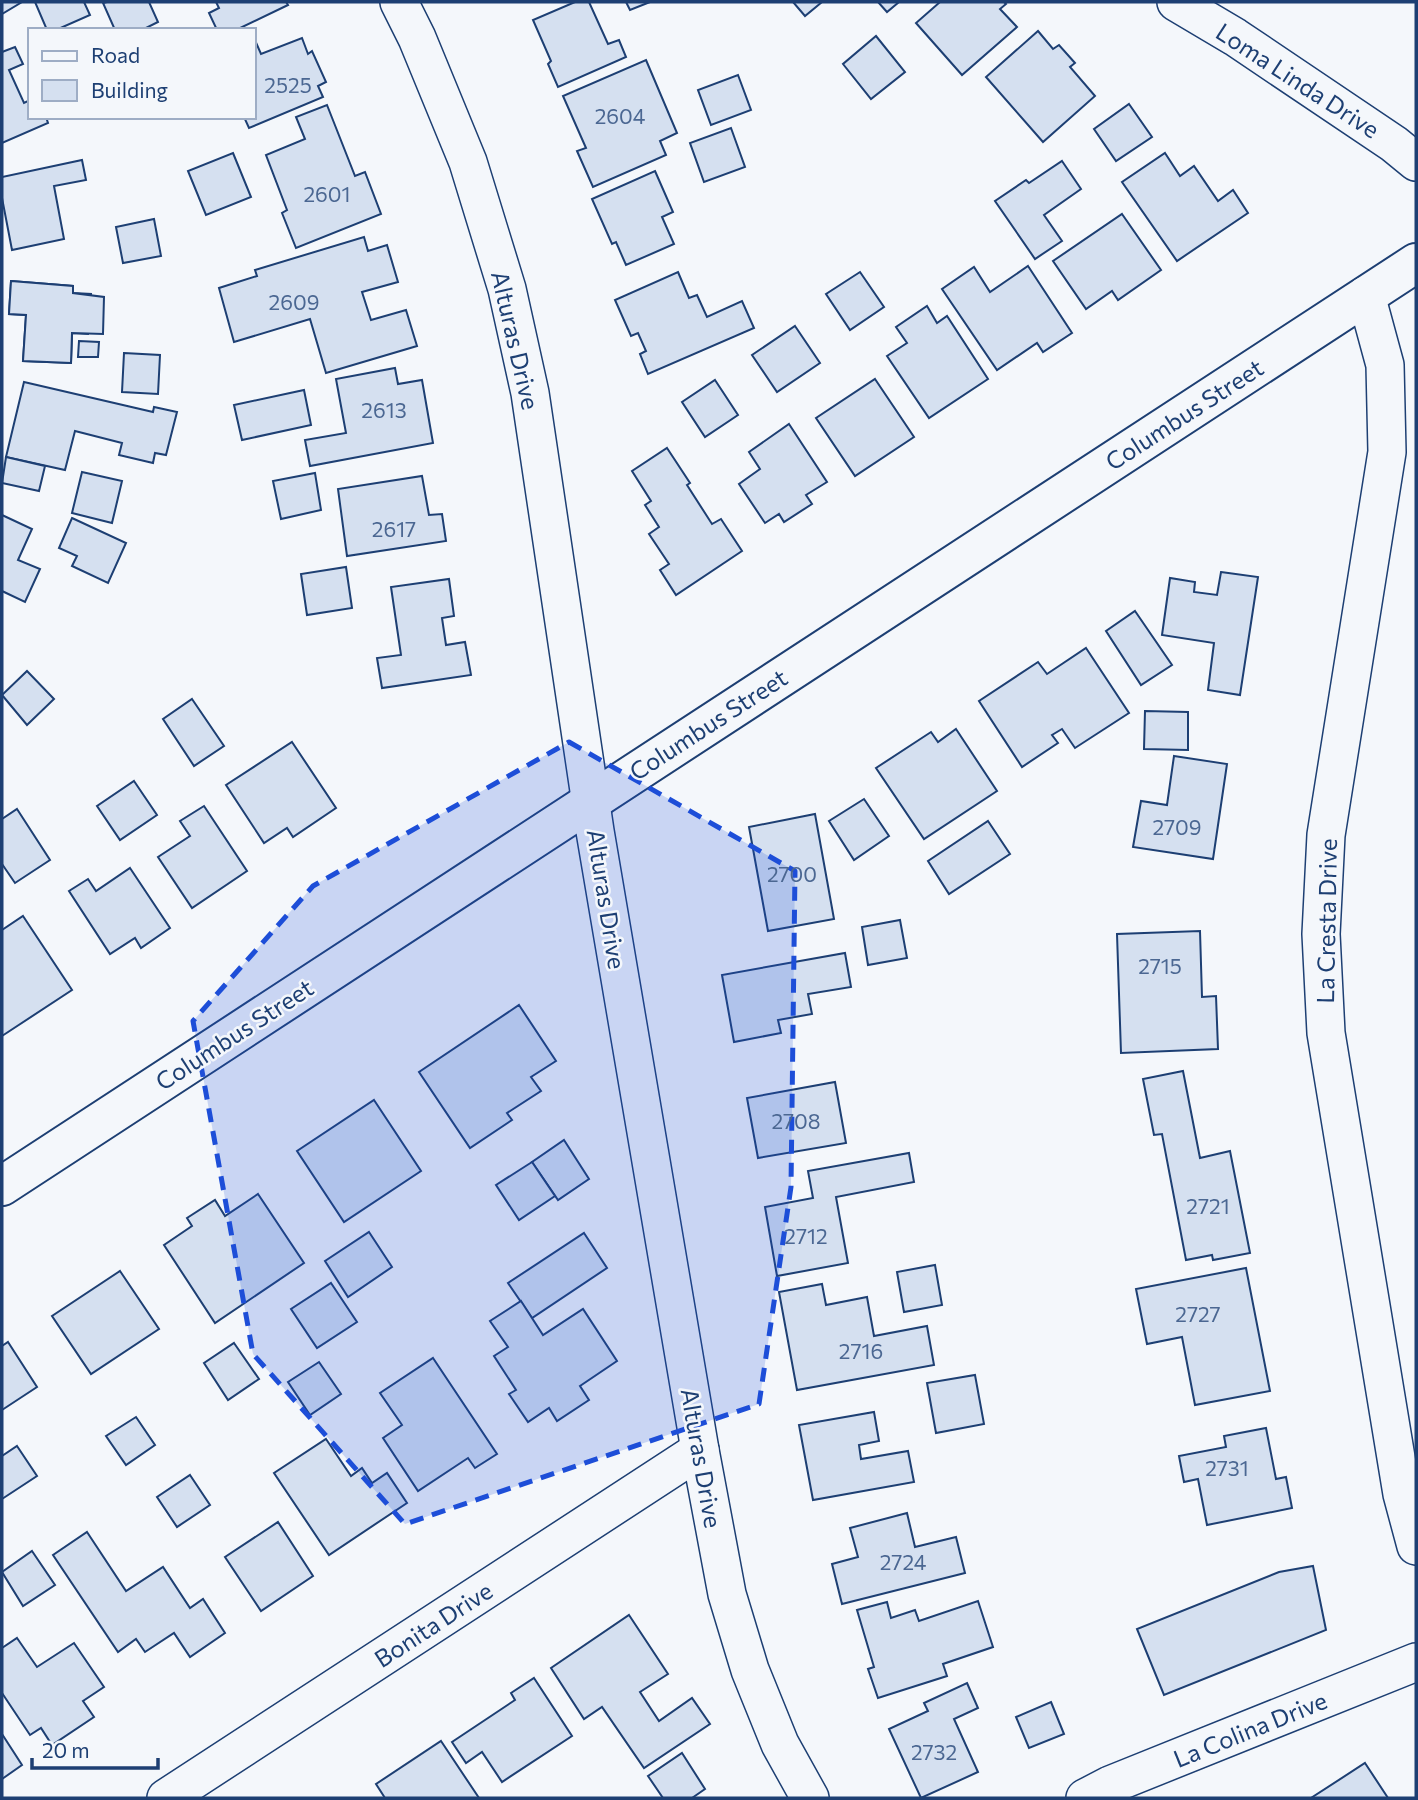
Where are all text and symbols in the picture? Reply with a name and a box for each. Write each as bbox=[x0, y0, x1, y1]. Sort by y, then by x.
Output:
street label: Loma Linda Drive bbox=[1211, 16, 1385, 144]
legend bbox=[28, 28, 256, 119]
text: Road bbox=[91, 42, 140, 67]
house number: 2525 bbox=[264, 72, 312, 97]
text: Building bbox=[91, 77, 168, 102]
house number: 2604 bbox=[595, 103, 646, 128]
house number: 2601 bbox=[303, 181, 351, 206]
street label: Alturas Drive bbox=[486, 268, 546, 412]
house number: 2609 bbox=[269, 289, 319, 314]
street label: Columbus Street bbox=[1100, 352, 1268, 476]
house number: 2613 bbox=[361, 397, 407, 422]
house number: 2617 bbox=[372, 516, 416, 541]
street label: Columbus Street bbox=[624, 662, 792, 786]
house number: 2709 bbox=[1152, 814, 1202, 839]
street label: Alturas Drive bbox=[582, 827, 632, 971]
street label: La Cresta Drive bbox=[1310, 838, 1342, 1004]
house number: 2700 bbox=[767, 861, 817, 886]
house number: 2715 bbox=[1138, 953, 1182, 978]
street label: Columbus Street bbox=[150, 972, 318, 1096]
house number: 2708 bbox=[771, 1108, 821, 1133]
house number: 2721 bbox=[1186, 1193, 1230, 1218]
house number: 2712 bbox=[784, 1223, 828, 1248]
house number: 2727 bbox=[1175, 1301, 1221, 1326]
house number: 2716 bbox=[839, 1338, 883, 1363]
street label: Alturas Drive bbox=[675, 1386, 729, 1530]
house number: 2731 bbox=[1205, 1455, 1249, 1480]
house number: 2724 bbox=[880, 1549, 927, 1574]
street label: Bonita Drive bbox=[369, 1575, 497, 1673]
street label: La Colina Drive bbox=[1169, 1685, 1331, 1773]
scale bar bbox=[32, 1727, 158, 1771]
text: 20 m bbox=[42, 1737, 90, 1762]
house number: 2732 bbox=[911, 1739, 957, 1764]

